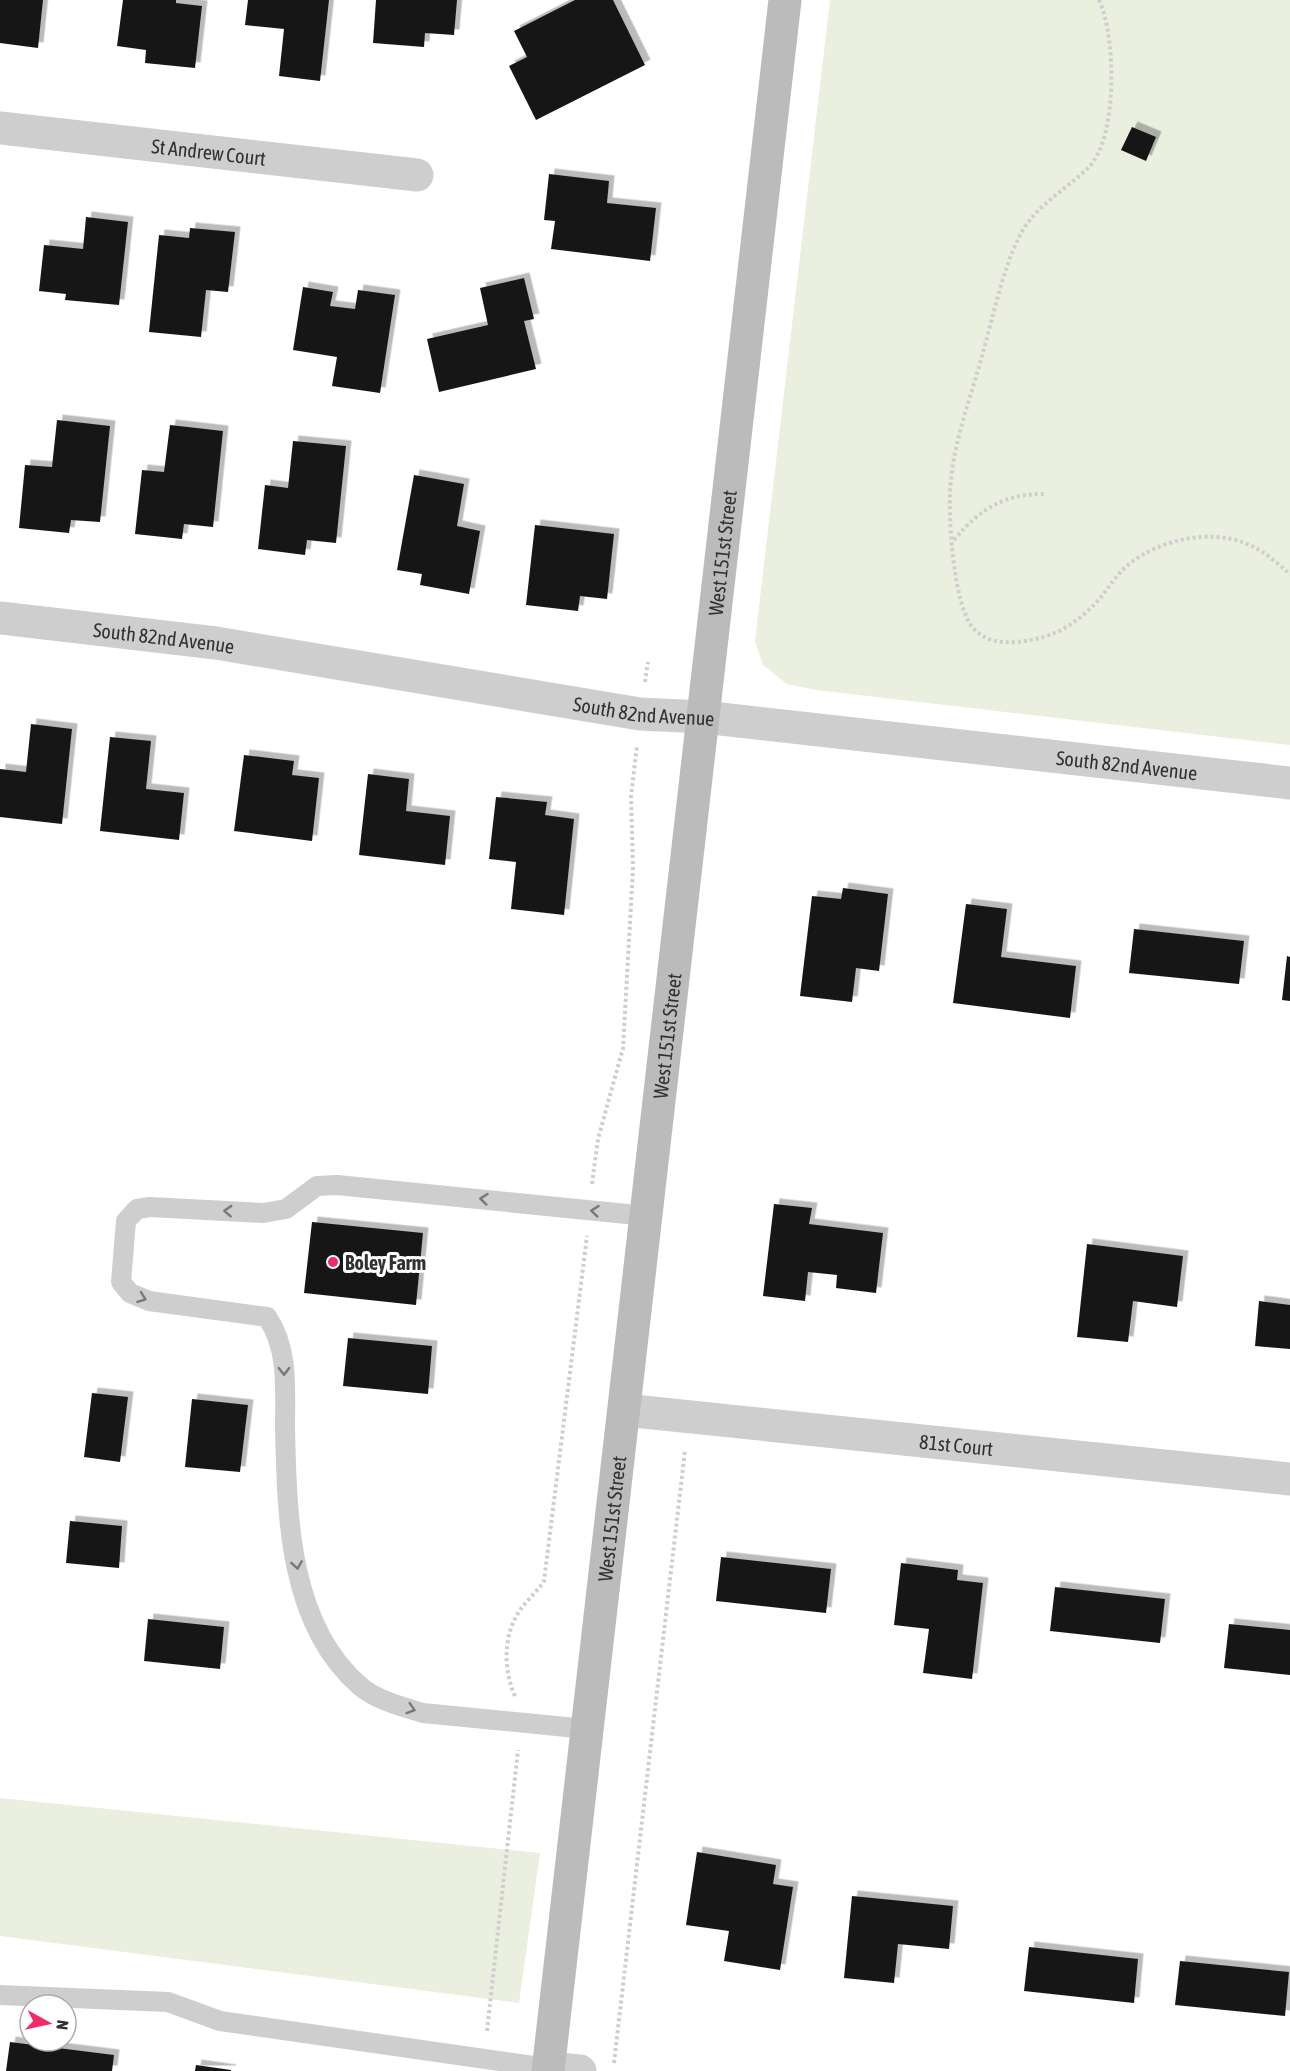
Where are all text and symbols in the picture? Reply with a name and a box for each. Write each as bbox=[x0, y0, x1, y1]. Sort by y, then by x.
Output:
street label: St Andrew Court bbox=[150, 134, 267, 169]
street label: West 151st Street bbox=[703, 489, 740, 617]
street label: South 82nd Avenue bbox=[92, 617, 236, 657]
street label: South 82nd Avenue bbox=[572, 692, 716, 730]
street label: South 82nd Avenue bbox=[1055, 745, 1199, 784]
street label: West 151st Street bbox=[648, 971, 685, 1100]
one-way arrow bbox=[479, 1193, 488, 1206]
one-way arrow bbox=[223, 1205, 232, 1218]
one-way arrow bbox=[590, 1205, 599, 1218]
place label: Boley Farm bbox=[345, 1251, 426, 1274]
marker: Boley Farm bbox=[326, 1255, 340, 1269]
one-way arrow bbox=[136, 1290, 146, 1303]
one-way arrow bbox=[278, 1367, 290, 1376]
street label: 81st Court bbox=[918, 1429, 994, 1460]
street label: West 151st Street bbox=[593, 1454, 630, 1583]
one-way arrow bbox=[290, 1561, 302, 1570]
one-way arrow bbox=[405, 1702, 416, 1714]
north arrow bbox=[18, 1993, 78, 2053]
text: N bbox=[53, 2019, 72, 2031]

